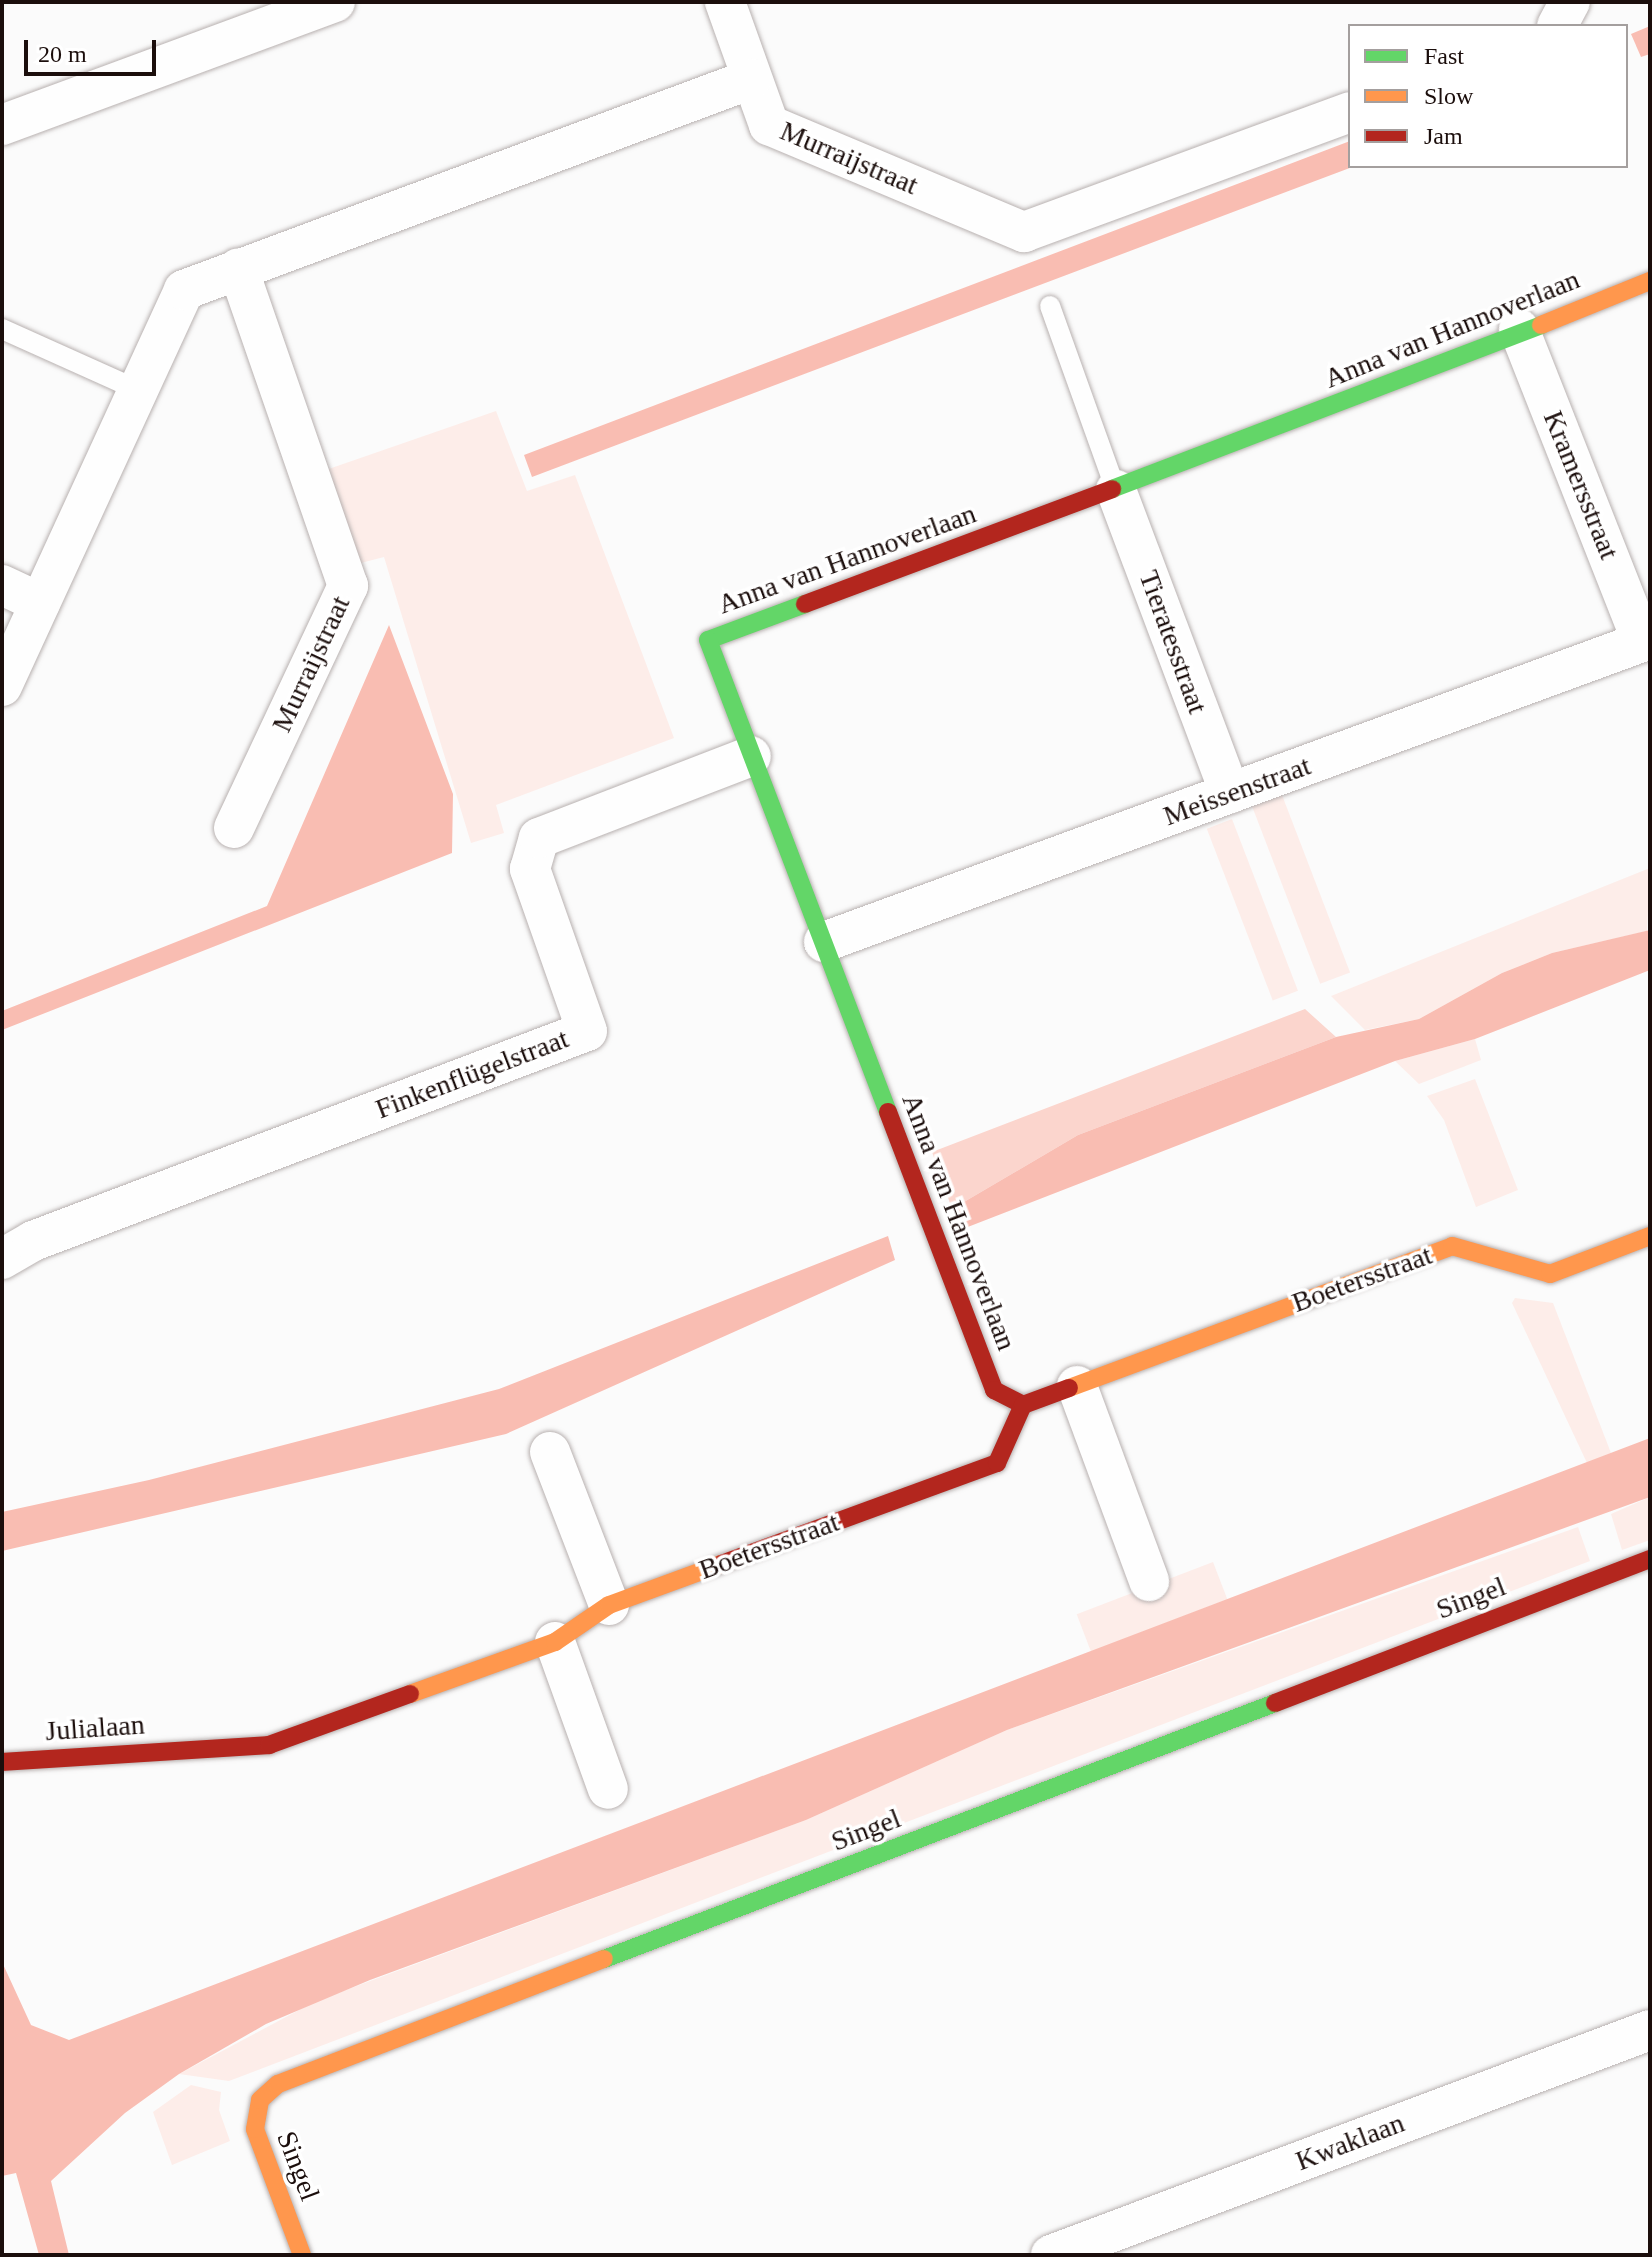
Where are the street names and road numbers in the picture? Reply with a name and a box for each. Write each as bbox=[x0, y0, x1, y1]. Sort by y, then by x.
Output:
street label: Murraijstraat bbox=[775, 114, 923, 202]
street label: Anna van Hannoverlaan bbox=[1320, 262, 1584, 396]
street label: Kramersstraat bbox=[1536, 406, 1626, 564]
street label: Anna van Hannoverlaan bbox=[713, 497, 981, 621]
street label: Tieratesstraat bbox=[1132, 566, 1214, 718]
street label: Murraijstraat bbox=[265, 591, 357, 737]
street label: Meissenstraat bbox=[1159, 749, 1315, 833]
street label: Finkenflügelstraat bbox=[371, 1022, 573, 1126]
street label: Anna van Hannoverlaan bbox=[895, 1089, 1023, 1355]
street label: Boetersstraat bbox=[1288, 1238, 1436, 1320]
street label: Boetersstraat bbox=[695, 1505, 843, 1587]
street label: Singel bbox=[1432, 1569, 1510, 1627]
street label: Julialaan bbox=[44, 1708, 146, 1748]
street label: Singel bbox=[827, 1801, 905, 1859]
street label: Kwaklaan bbox=[1291, 2106, 1409, 2178]
street label: Singel bbox=[269, 2127, 327, 2205]

